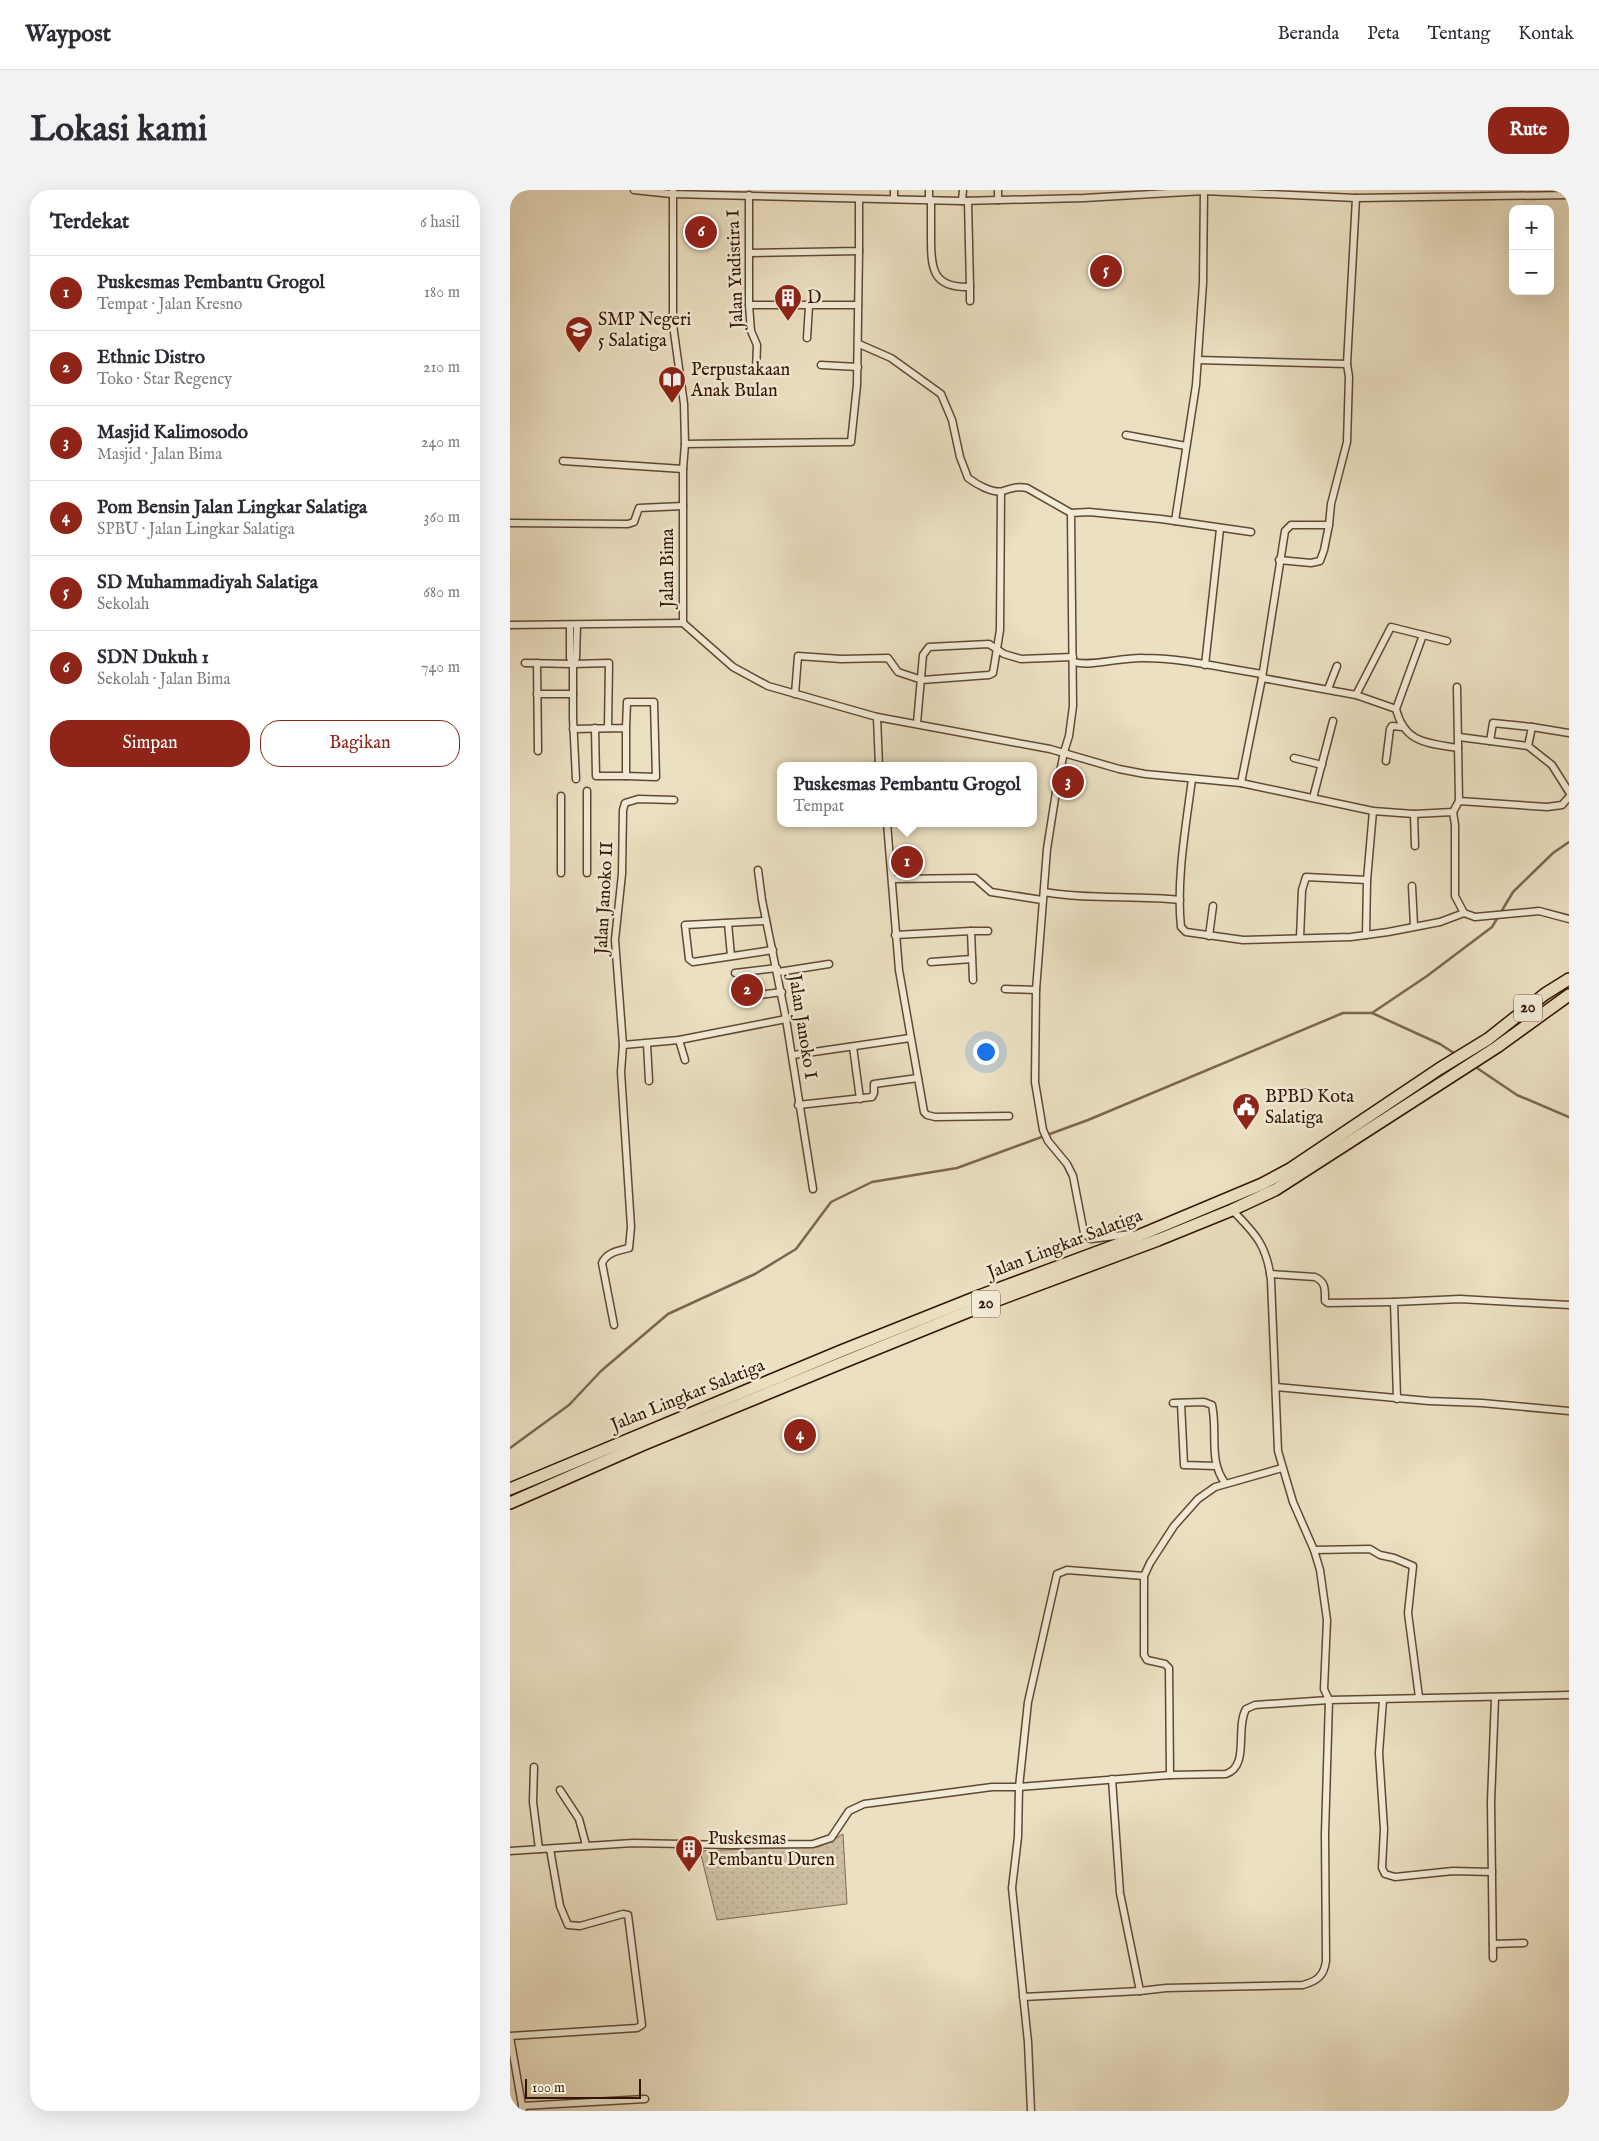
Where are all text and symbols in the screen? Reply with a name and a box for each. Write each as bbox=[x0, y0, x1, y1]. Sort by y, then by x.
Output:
text: Waypost bbox=[25, 19, 111, 50]
text: Beranda bbox=[1278, 23, 1339, 46]
text: Peta bbox=[1367, 23, 1400, 46]
text: Tentang bbox=[1428, 23, 1490, 46]
text: Kontak bbox=[1518, 23, 1574, 46]
button: Rute bbox=[1488, 107, 1569, 154]
text: Lokasi kami bbox=[30, 108, 207, 153]
map controls bbox=[1509, 205, 1554, 295]
button: + bbox=[1509, 205, 1554, 250]
text: Terdekat bbox=[50, 209, 129, 236]
street label: Jalan Yudistira I bbox=[722, 209, 750, 331]
text: 6 hasil bbox=[420, 213, 460, 233]
pin: 6 bbox=[685, 213, 717, 251]
button: − bbox=[1509, 250, 1554, 295]
pin: 5 bbox=[1090, 252, 1122, 290]
text: Puskesmas Pembantu Grogol bbox=[97, 271, 325, 295]
text: 1 bbox=[63, 283, 69, 303]
text: 180 m bbox=[424, 283, 460, 303]
building icon: D bbox=[773, 283, 803, 322]
place label: D bbox=[807, 287, 821, 310]
text: Tempat · Jalan Kresno bbox=[97, 295, 242, 315]
place label: SMP Negeri 5 Salatiga bbox=[598, 309, 691, 353]
school or university icon: SMP Negeri 5 Salatiga bbox=[564, 315, 594, 354]
text: Ethnic Distro bbox=[97, 346, 205, 370]
text: 2 bbox=[62, 358, 70, 378]
text: 210 m bbox=[423, 358, 460, 378]
place label: Perpustakaan Anak Bulan bbox=[690, 359, 791, 403]
library icon: Perpustakaan Anak Bulan bbox=[657, 365, 687, 404]
text: Toko · Star Regency bbox=[97, 370, 232, 390]
text: Masjid Kalimosodo bbox=[97, 421, 248, 445]
text: 3 bbox=[63, 433, 69, 453]
text: 240 m bbox=[421, 433, 460, 453]
text: Masjid · Jalan Bima bbox=[97, 445, 222, 465]
text: Pom Bensin Jalan Lingkar Salatiga bbox=[97, 496, 367, 520]
text: 4 bbox=[62, 508, 70, 528]
text: 360 m bbox=[424, 508, 460, 528]
text: SPBU · Jalan Lingkar Salatiga bbox=[97, 520, 295, 540]
street label: Jalan Bima bbox=[657, 528, 680, 610]
text: SD Muhammadiyah Salatiga bbox=[97, 571, 318, 595]
text: 5 bbox=[63, 583, 69, 603]
text: 680 m bbox=[423, 583, 460, 603]
text: Sekolah bbox=[97, 595, 149, 615]
text: SDN Dukuh 1 bbox=[97, 646, 209, 670]
text: 6 bbox=[63, 658, 69, 678]
text: 740 m bbox=[421, 658, 460, 678]
text: Sekolah · Jalan Bima bbox=[97, 670, 230, 690]
button: Simpan bbox=[50, 720, 250, 767]
button: Bagikan bbox=[260, 720, 460, 767]
popup bbox=[777, 762, 1037, 827]
pin: 3 bbox=[1052, 763, 1084, 801]
text: Puskesmas Pembantu Grogol bbox=[793, 773, 1021, 797]
text: Tempat bbox=[793, 797, 844, 817]
street label: Jalan Janoko II bbox=[590, 841, 619, 957]
pin: 1 bbox=[891, 843, 923, 881]
pin: 2 bbox=[731, 971, 763, 1009]
street label: Jalan Janoko I bbox=[782, 971, 822, 1081]
road number: 20 bbox=[1514, 994, 1542, 1021]
your location bbox=[973, 1039, 999, 1065]
place label: BPBD Kota Salatiga bbox=[1265, 1086, 1354, 1130]
public building icon: BPBD Kota Salatiga bbox=[1231, 1092, 1261, 1131]
street label: Jalan Lingkar Salatiga bbox=[982, 1205, 1146, 1286]
road number: 20 bbox=[972, 1290, 1000, 1318]
street label: Jalan Lingkar Salatiga bbox=[606, 1355, 769, 1438]
pin: 4 bbox=[784, 1416, 816, 1454]
place label: Puskesmas Pembantu Duren bbox=[708, 1828, 835, 1872]
building icon: Puskesmas Pembantu Duren bbox=[674, 1834, 704, 1873]
scale bar bbox=[525, 2076, 641, 2099]
text: 100 m bbox=[532, 2079, 565, 2097]

